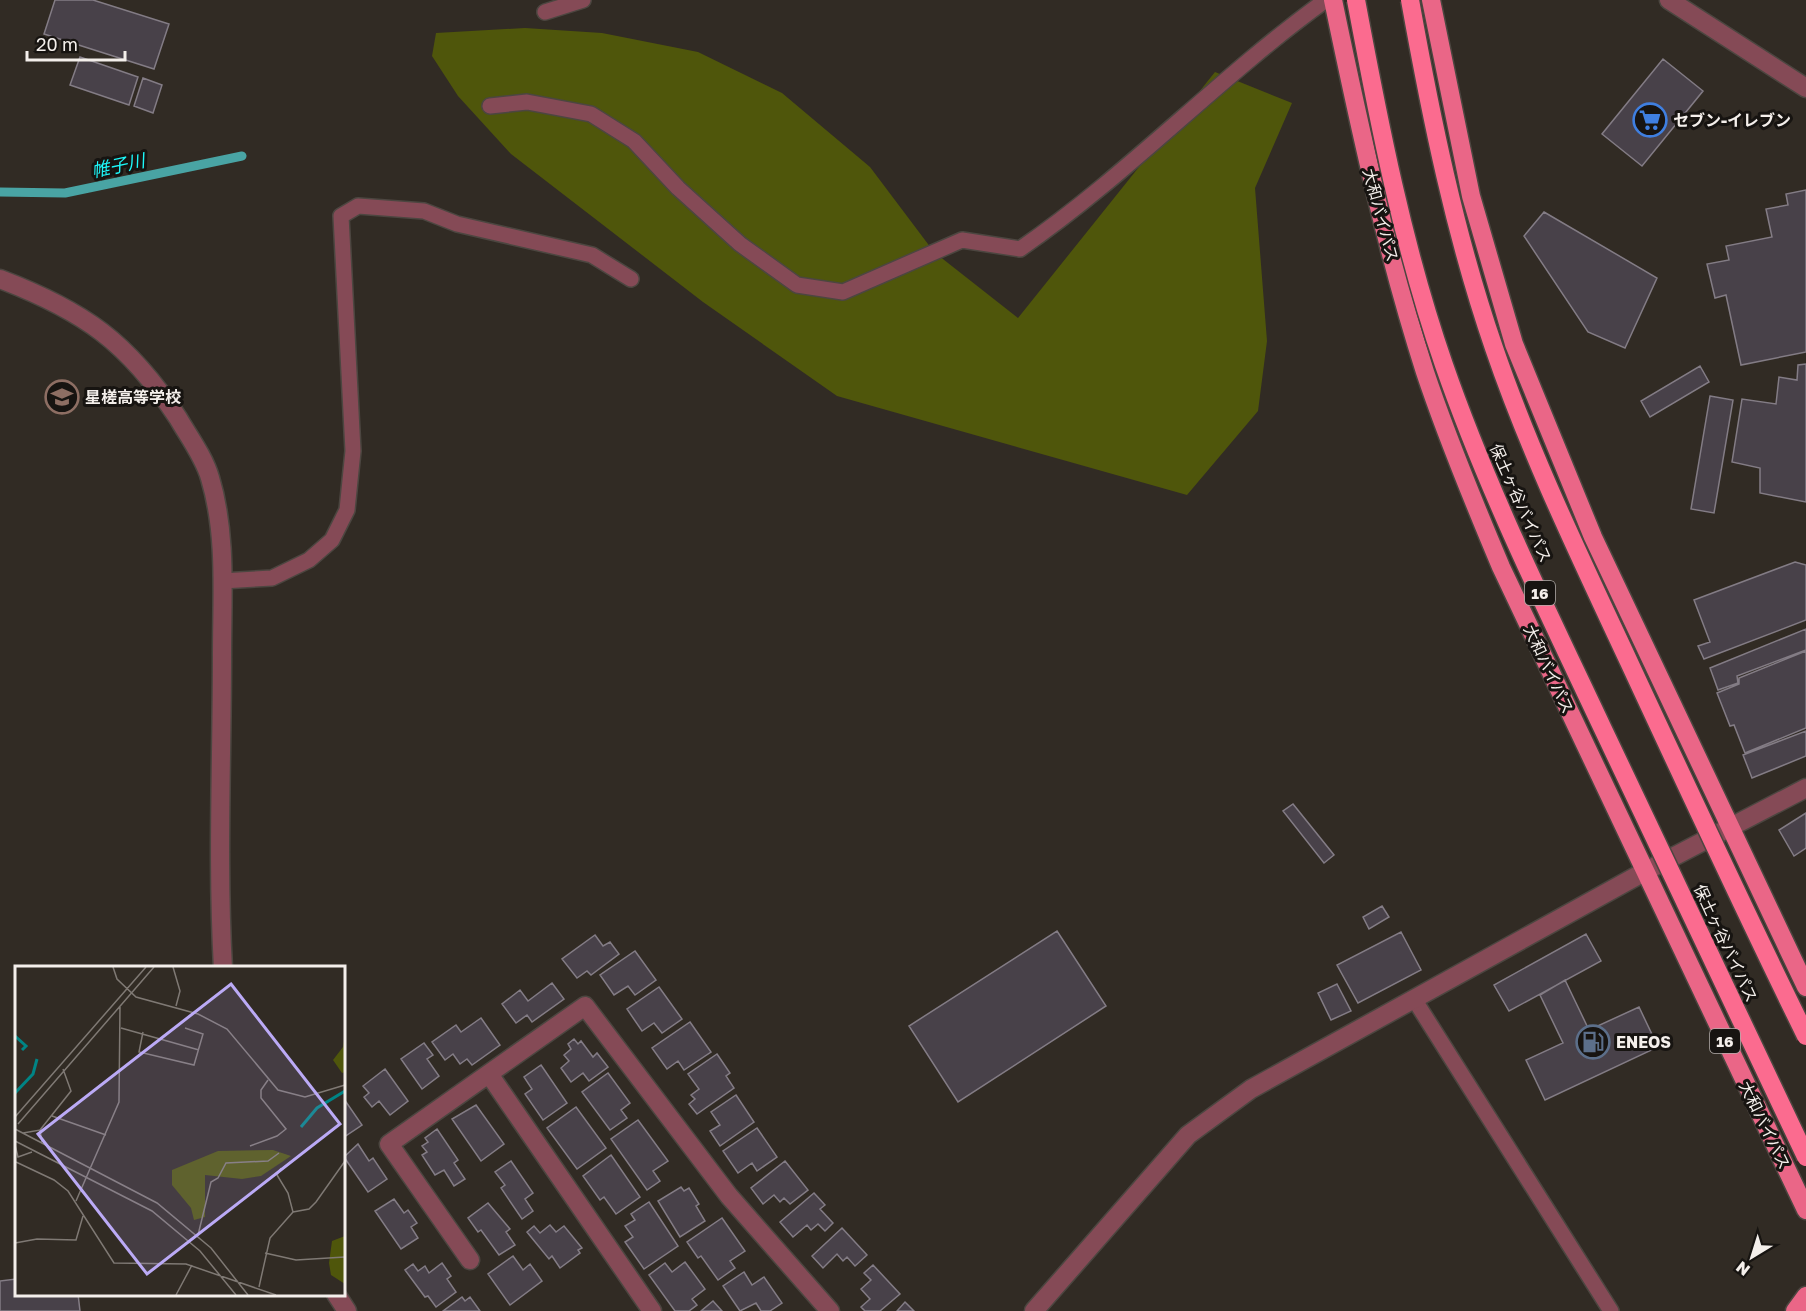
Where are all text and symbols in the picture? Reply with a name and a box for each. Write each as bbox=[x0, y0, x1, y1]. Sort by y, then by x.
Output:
scale bar bbox=[27, 24, 124, 62]
text: 20 m bbox=[36, 33, 78, 55]
supermarket icon: セブン-イレブン bbox=[1632, 102, 1668, 138]
place label: セブン-イレブン bbox=[1673, 110, 1791, 130]
water label: 帷子川 bbox=[89, 148, 149, 181]
street label: 大和バイパス bbox=[1359, 166, 1403, 264]
school or university icon: 星槎高等学校 bbox=[44, 379, 80, 415]
place label: 星槎高等学校 bbox=[85, 387, 181, 407]
street label: 保土ヶ谷バイパス bbox=[1486, 441, 1556, 565]
road number: 16 bbox=[1525, 581, 1555, 605]
street label: 大和バイパス bbox=[1520, 621, 1578, 717]
street label: 保土ヶ谷バイパス bbox=[1690, 881, 1762, 1005]
inset map bbox=[15, 966, 345, 1296]
fuel station icon: ENEOS bbox=[1575, 1024, 1611, 1060]
road number: 16 bbox=[1710, 1029, 1740, 1053]
place label: ENEOS bbox=[1616, 1032, 1671, 1052]
street label: 大和バイパス bbox=[1735, 1078, 1795, 1172]
north arrow bbox=[1722, 1227, 1782, 1287]
text: N bbox=[1732, 1257, 1754, 1280]

